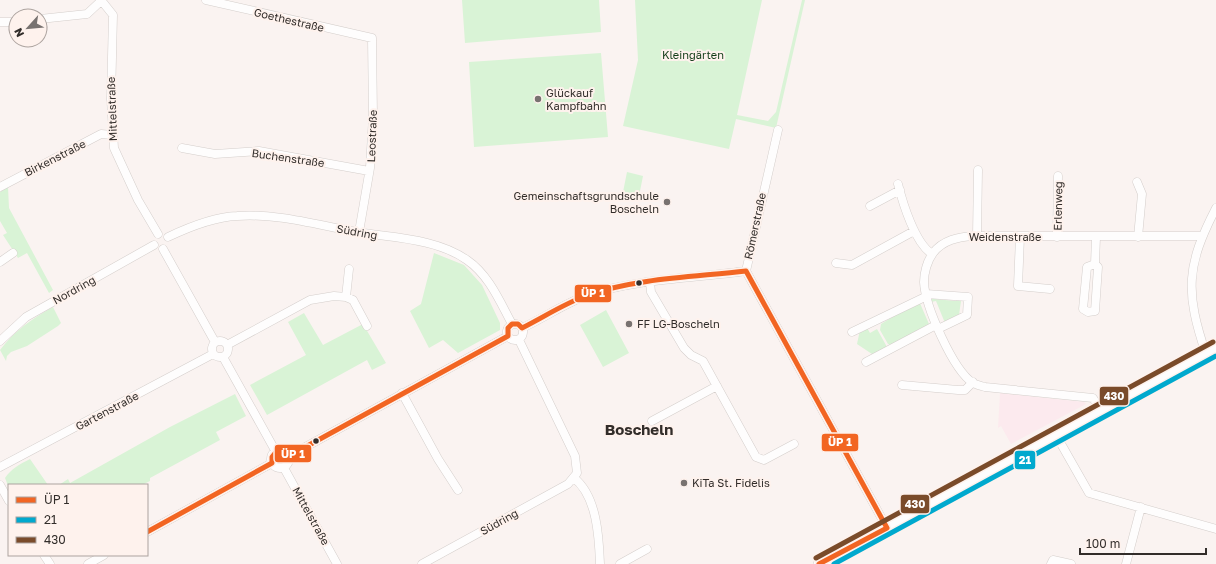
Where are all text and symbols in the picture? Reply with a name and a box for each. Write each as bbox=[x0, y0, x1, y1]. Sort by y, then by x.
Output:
street label: Goethestraße bbox=[253, 5, 325, 34]
north arrow bbox=[8, 8, 48, 48]
text: N bbox=[11, 26, 26, 39]
park label: Kleingärten bbox=[662, 48, 724, 61]
street label: Mittelstraße bbox=[104, 77, 119, 141]
place label: Glückauf Kampfbahn bbox=[546, 86, 607, 112]
marker: Glückauf Kampfbahn bbox=[533, 94, 543, 104]
street label: Leostraße bbox=[364, 110, 379, 162]
street label: Birkenstraße bbox=[22, 137, 88, 179]
street label: Buchenstraße bbox=[251, 146, 325, 169]
street label: Erlenweg bbox=[1051, 181, 1064, 231]
place label: Gemeinschaftsgrundschule Boscheln bbox=[514, 189, 659, 215]
street label: Römerstraße bbox=[741, 191, 768, 260]
marker: Gemeinschaftsgrundschule Boscheln bbox=[662, 197, 672, 207]
street label: Südring bbox=[336, 222, 379, 241]
street label: Weidenstraße bbox=[969, 230, 1041, 243]
street label: Nordring bbox=[50, 273, 97, 307]
unlabelled marker bbox=[634, 278, 644, 288]
line badge: ÜP 1 bbox=[574, 284, 612, 303]
text: ÜP 1 bbox=[581, 286, 605, 299]
place label: FF LG-Boscheln bbox=[637, 317, 720, 330]
marker: FF LG-Boscheln bbox=[624, 319, 634, 329]
line badge: 430 bbox=[1099, 386, 1129, 406]
street label: Gartenstraße bbox=[73, 389, 140, 433]
text: 430 bbox=[1104, 389, 1124, 402]
district label: Boscheln bbox=[605, 420, 673, 438]
line badge: ÜP 1 bbox=[821, 433, 859, 452]
text: ÜP 1 bbox=[828, 435, 852, 448]
unlabelled marker bbox=[311, 436, 321, 446]
line badge: ÜP 1 bbox=[274, 444, 312, 463]
text: ÜP 1 bbox=[281, 447, 305, 460]
line badge: 21 bbox=[1014, 450, 1036, 470]
text: 21 bbox=[1019, 453, 1032, 466]
place label: KiTa St. Fidelis bbox=[692, 476, 770, 489]
marker: KiTa St. Fidelis bbox=[679, 478, 689, 488]
legend bbox=[8, 484, 148, 556]
street label: Mittelstraße bbox=[290, 484, 333, 547]
text: ÜP 1 bbox=[44, 492, 70, 507]
line badge: 430 bbox=[900, 494, 930, 514]
text: 430 bbox=[905, 497, 925, 510]
street label: Südring bbox=[478, 506, 520, 537]
text: 21 bbox=[44, 512, 57, 527]
scale bar bbox=[1080, 530, 1206, 556]
text: 430 bbox=[44, 532, 66, 547]
text: 100 m bbox=[1086, 536, 1120, 551]

